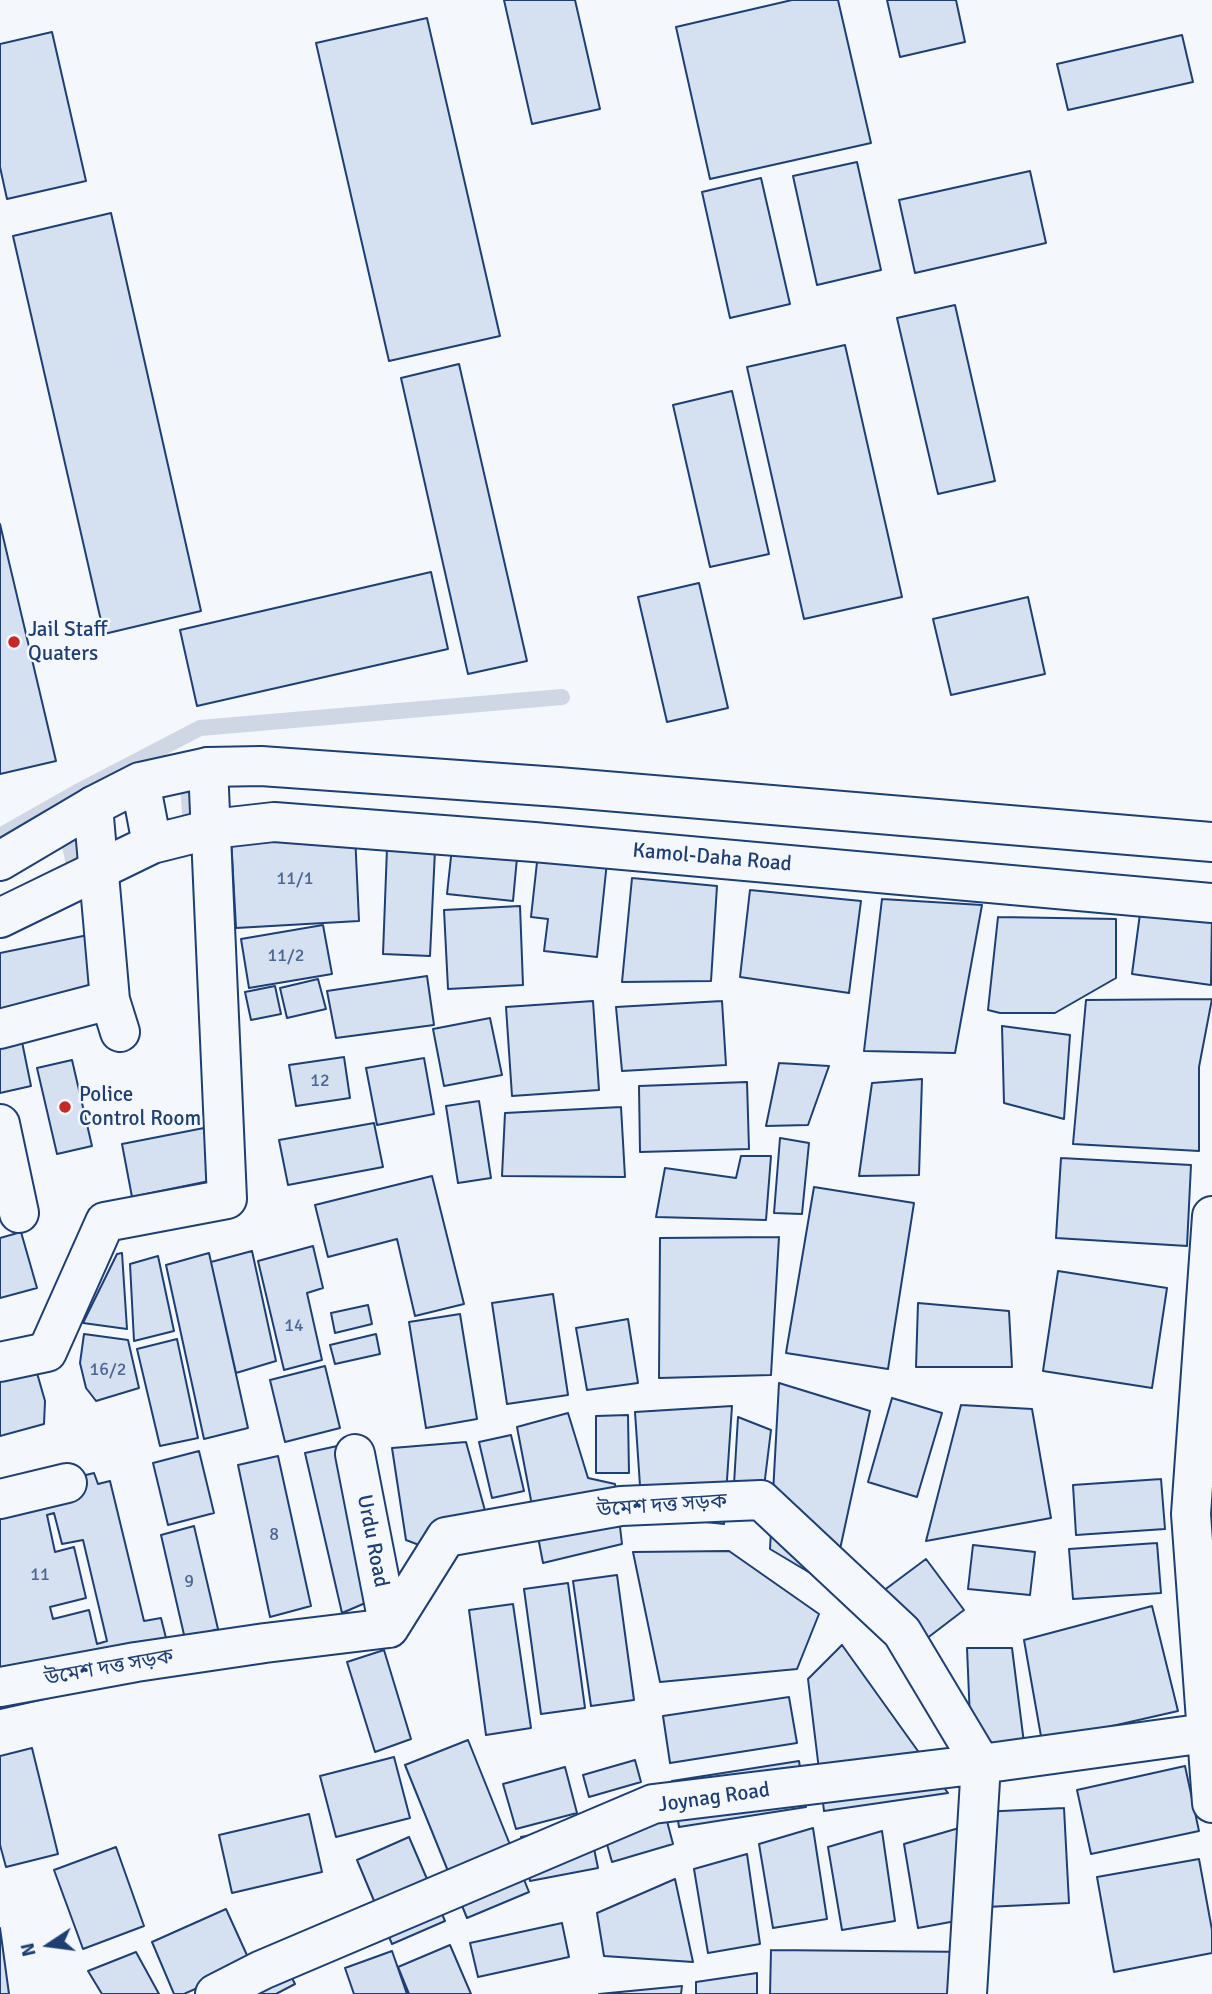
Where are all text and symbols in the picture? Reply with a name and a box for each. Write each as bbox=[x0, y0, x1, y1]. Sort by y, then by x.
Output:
place label: Jail Staff Quaters bbox=[28, 617, 107, 667]
marker: Jail Staff Quaters bbox=[6, 634, 22, 650]
street label: Kamol-Daha Road bbox=[631, 838, 793, 878]
house number: 11/1 bbox=[277, 868, 313, 890]
house number: 11/2 bbox=[268, 945, 304, 967]
house number: 12 bbox=[310, 1070, 330, 1092]
place label: Police Control Room bbox=[79, 1082, 201, 1132]
marker: Police Control Room bbox=[57, 1099, 73, 1115]
house number: 14 bbox=[284, 1315, 304, 1337]
house number: 16/2 bbox=[90, 1359, 126, 1381]
street label: উমেশ দত্ত সড়ক bbox=[596, 1489, 728, 1523]
street label: Urdu Road bbox=[351, 1493, 393, 1589]
house number: 8 bbox=[269, 1524, 279, 1546]
house number: 11 bbox=[30, 1564, 50, 1586]
house number: 9 bbox=[184, 1571, 194, 1593]
street label: উমেশ দত্ত সড়ক bbox=[43, 1644, 175, 1692]
street label: Joynag Road bbox=[657, 1778, 771, 1818]
north arrow bbox=[14, 1910, 84, 1980]
text: N bbox=[15, 1941, 42, 1959]

